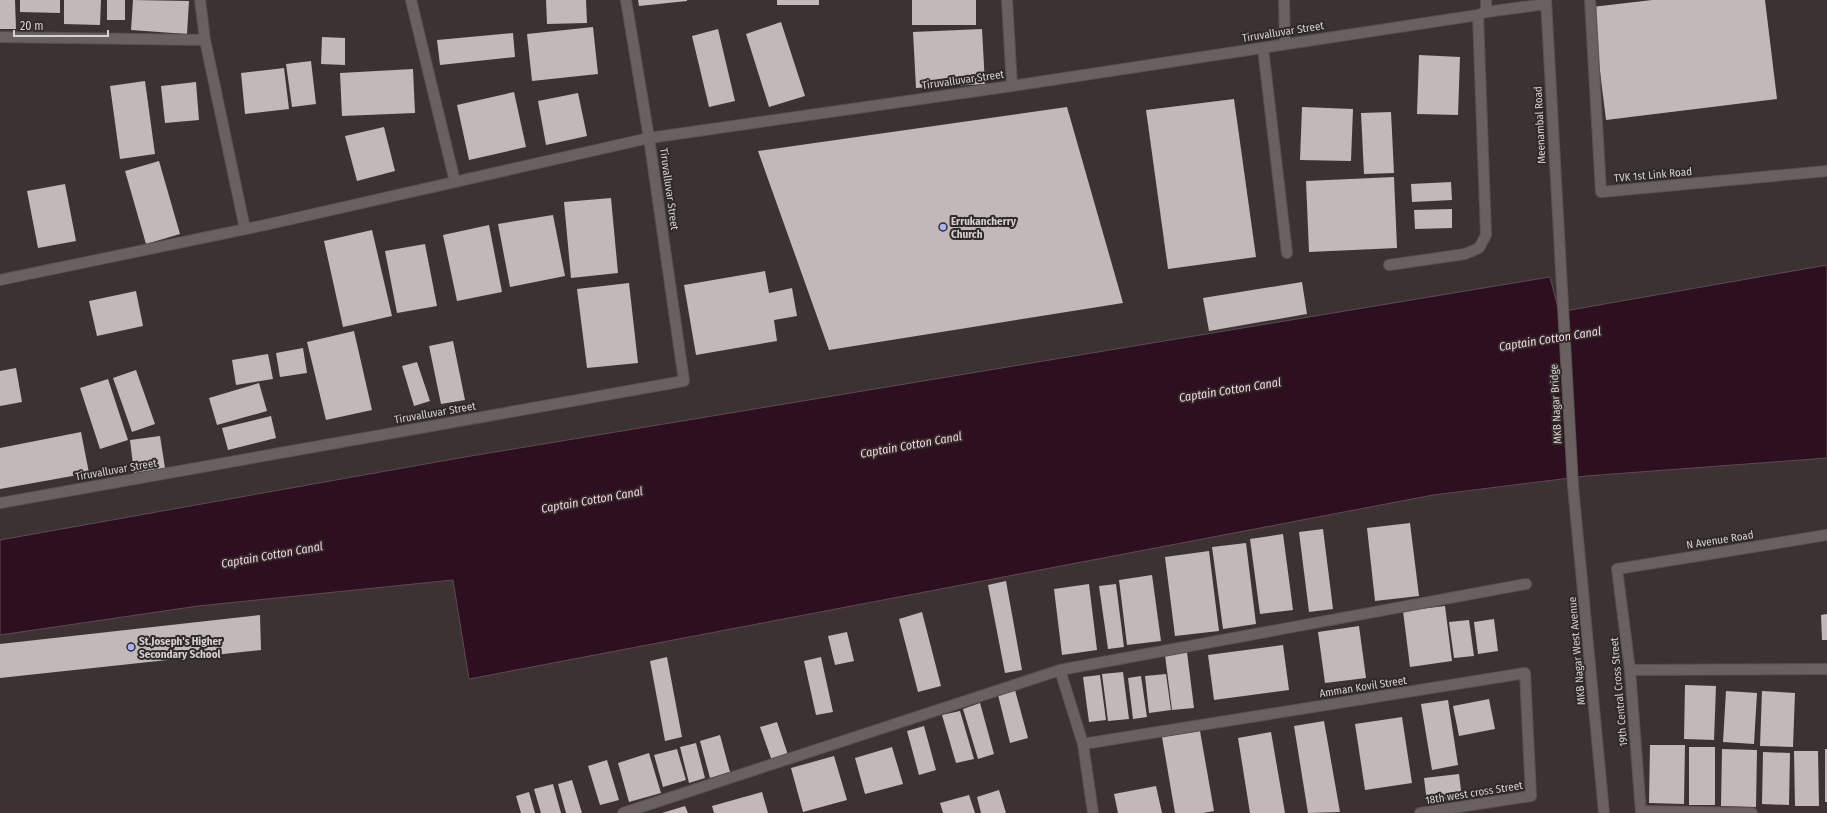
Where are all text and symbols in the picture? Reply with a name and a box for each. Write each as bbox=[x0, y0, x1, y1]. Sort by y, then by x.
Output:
scale bar bbox=[14, 12, 108, 38]
text: 20 m bbox=[20, 19, 44, 33]
street label: Tiruvalluvar Street bbox=[1241, 19, 1325, 45]
street label: Tiruvalluvar Street bbox=[921, 68, 1005, 92]
street label: Meenambal Road bbox=[1531, 86, 1549, 164]
street label: Tiruvalluvar Street bbox=[657, 147, 681, 231]
street label: TVK 1st Link Road bbox=[1613, 165, 1693, 185]
place label: Errukancherry Church bbox=[951, 215, 1017, 241]
marker: Errukancherry Church bbox=[938, 222, 948, 232]
water label: Captain Cotton Canal bbox=[1498, 324, 1602, 354]
street label: MKB Nagar Bridge bbox=[1547, 364, 1565, 444]
water label: Captain Cotton Canal bbox=[1178, 375, 1282, 405]
street label: Tiruvalluvar Street bbox=[393, 399, 477, 427]
water label: Captain Cotton Canal bbox=[859, 429, 963, 461]
street label: Tiruvalluvar Street bbox=[74, 456, 158, 484]
water label: Captain Cotton Canal bbox=[540, 484, 644, 516]
street label: N Avenue Road bbox=[1686, 528, 1754, 552]
water label: Captain Cotton Canal bbox=[220, 539, 324, 571]
street label: MKB Nagar West Avenue bbox=[1566, 596, 1588, 706]
place label: St.Joseph's Higher Secondary School bbox=[139, 635, 223, 661]
street label: 19th Central Cross Street bbox=[1608, 636, 1630, 747]
marker: St.Joseph's Higher Secondary School bbox=[126, 642, 136, 652]
street label: Amman Kovil Street bbox=[1318, 674, 1408, 700]
street label: 18th west cross Street bbox=[1424, 779, 1524, 807]

